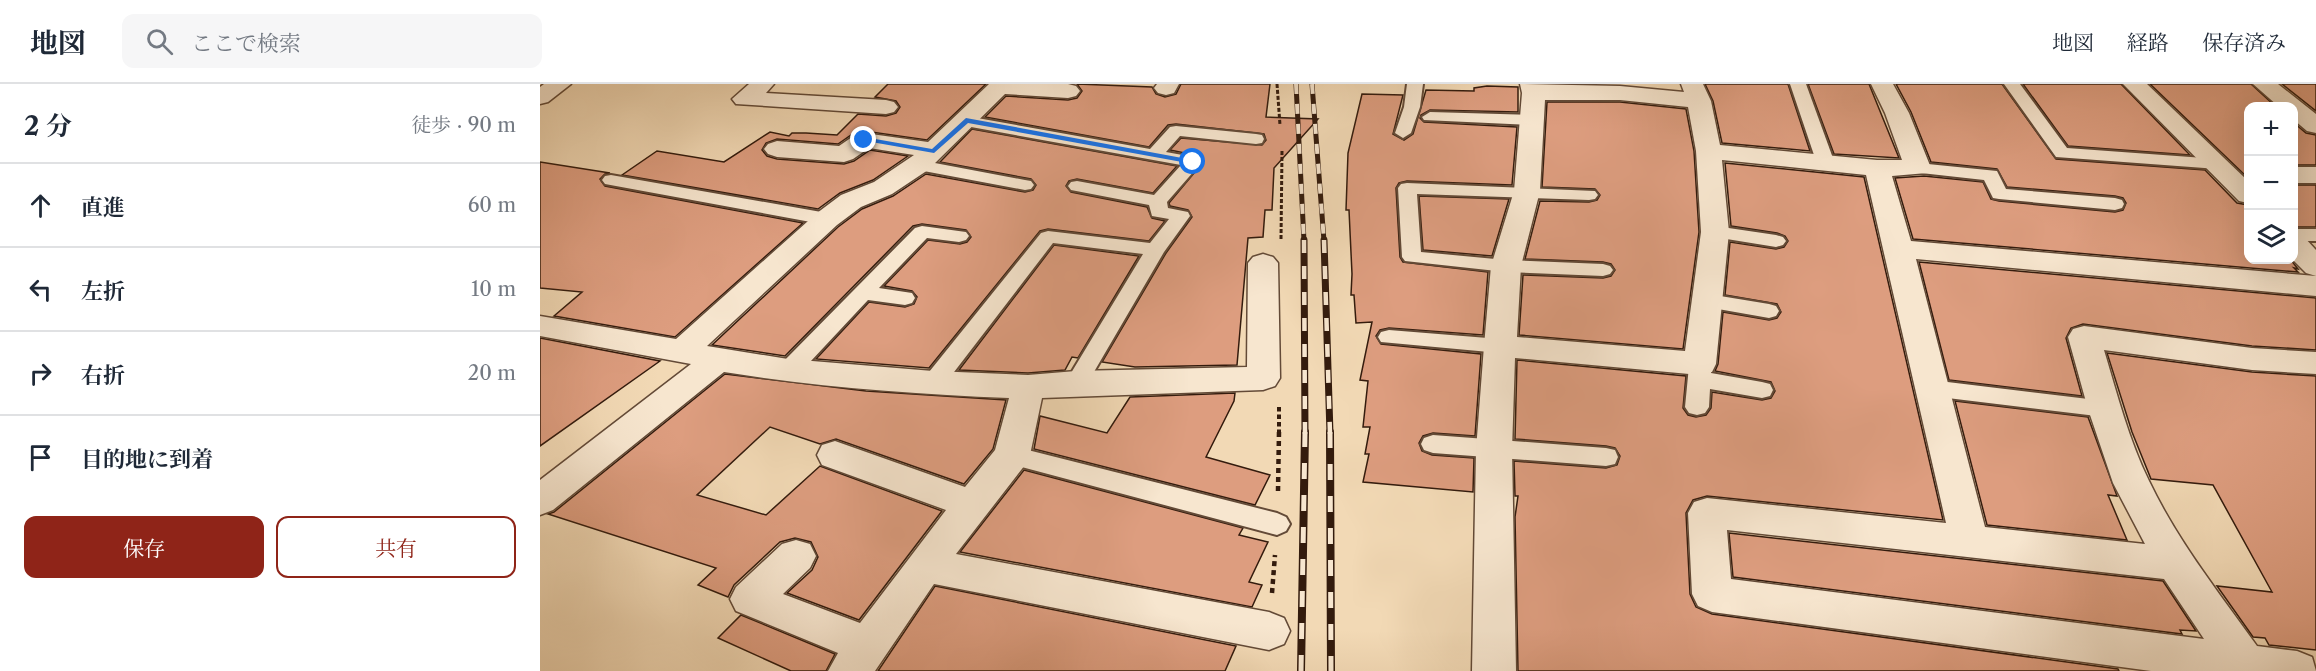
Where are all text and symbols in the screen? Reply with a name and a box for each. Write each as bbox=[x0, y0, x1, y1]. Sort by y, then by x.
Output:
search box bbox=[122, 14, 542, 68]
icon: search bbox=[143, 25, 176, 58]
text: 地図 bbox=[30, 26, 86, 60]
text: ここで検索 bbox=[191, 30, 301, 57]
text: 地図 bbox=[2052, 30, 2094, 55]
text: 経路 bbox=[2127, 30, 2169, 55]
text: 保存済み bbox=[2202, 30, 2286, 55]
map controls bbox=[2244, 102, 2298, 264]
button: + bbox=[2244, 102, 2298, 156]
text: 2 分 bbox=[24, 110, 72, 142]
text: 徒歩 · 90 m bbox=[411, 113, 516, 137]
route end bbox=[850, 126, 876, 152]
route start bbox=[1179, 148, 1205, 174]
button: − bbox=[2244, 156, 2298, 210]
icon: ahead bbox=[24, 189, 57, 222]
text: 60 m bbox=[468, 193, 516, 217]
text: 直進 bbox=[81, 194, 125, 221]
button: layers bbox=[2244, 210, 2298, 264]
icon: left bbox=[24, 273, 57, 306]
text: 10 m bbox=[471, 277, 516, 301]
text: 左折 bbox=[81, 278, 125, 305]
icon: right bbox=[24, 357, 57, 390]
text: 20 m bbox=[468, 361, 516, 385]
text: 右折 bbox=[81, 362, 125, 389]
icon: arrive bbox=[24, 441, 57, 474]
text: 目的地に到着 bbox=[81, 446, 213, 473]
button: 保存 bbox=[24, 516, 264, 578]
button: 共有 bbox=[276, 516, 516, 578]

